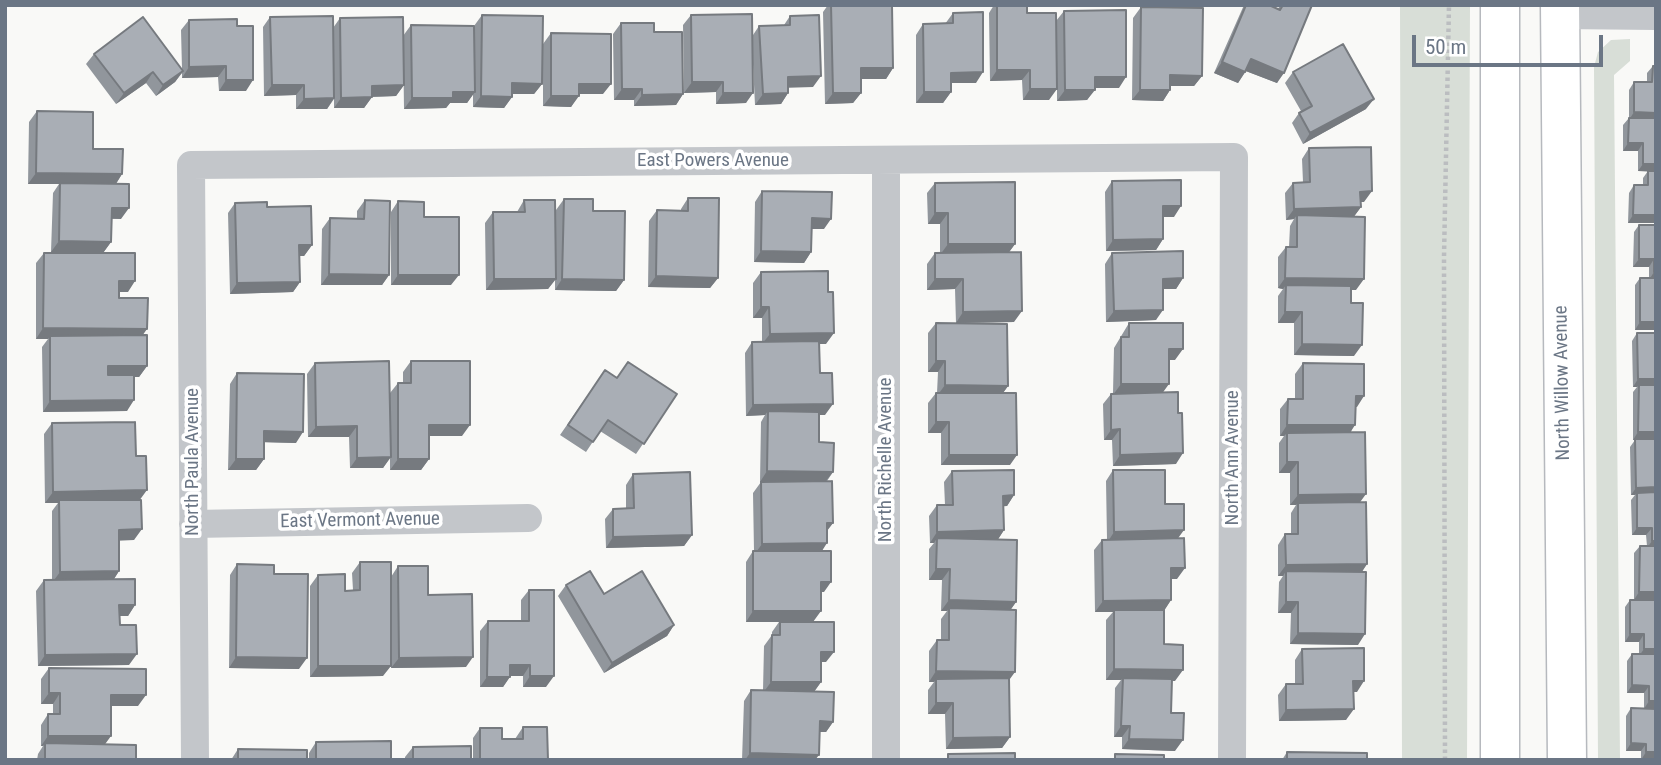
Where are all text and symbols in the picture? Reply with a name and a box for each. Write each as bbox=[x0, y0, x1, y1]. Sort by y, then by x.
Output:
scale bar bbox=[1416, 21, 1607, 65]
text: 50 m bbox=[1425, 35, 1466, 59]
street label: East Powers Avenue bbox=[637, 150, 789, 172]
street label: North Willow Avenue bbox=[1550, 305, 1576, 461]
street label: North Richelle Avenue bbox=[875, 378, 897, 542]
street label: North Paula Avenue bbox=[182, 388, 204, 536]
street label: North Ann Avenue bbox=[1222, 390, 1244, 526]
street label: East Vermont Avenue bbox=[280, 508, 440, 534]

